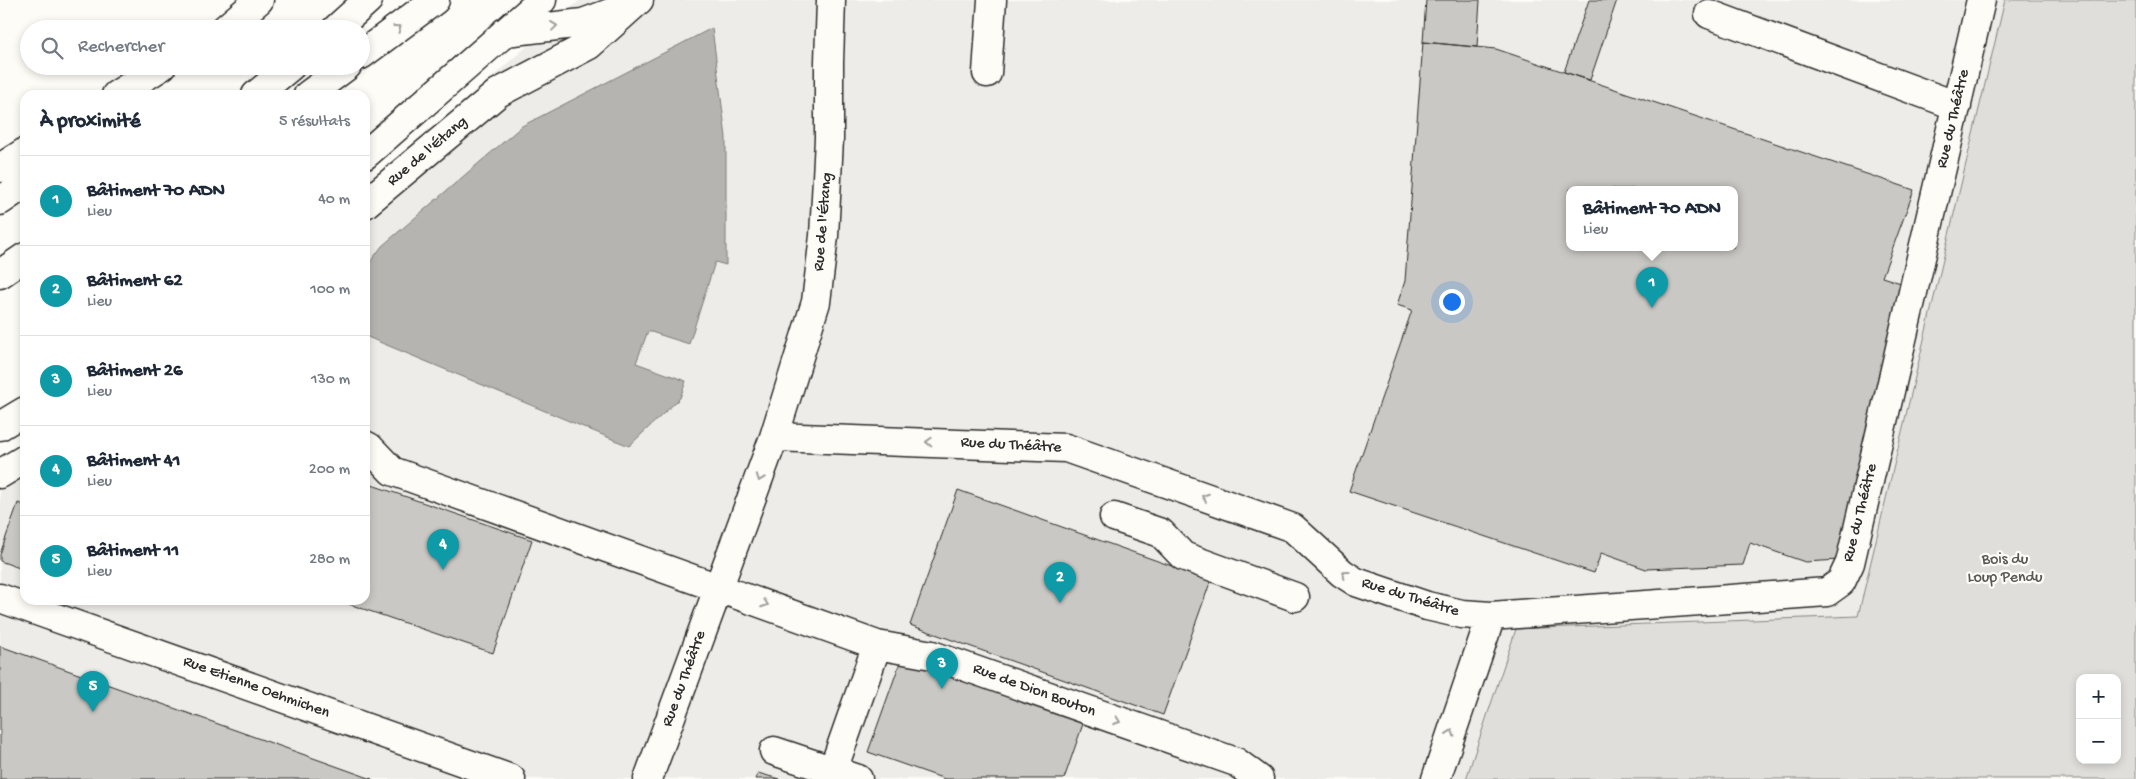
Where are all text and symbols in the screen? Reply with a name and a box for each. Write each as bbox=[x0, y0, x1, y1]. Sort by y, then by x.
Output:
search box bbox=[20, 20, 370, 75]
one-way arrow bbox=[550, 21, 558, 32]
one-way arrow bbox=[392, 25, 402, 34]
icon: search bbox=[38, 34, 66, 62]
text: Rechercher bbox=[78, 36, 164, 59]
street label: Rue du Théâtre bbox=[1933, 67, 1975, 170]
text: À proximité bbox=[40, 110, 141, 135]
text: 5 résultats bbox=[279, 113, 350, 132]
street label: Rue de l'Étang bbox=[384, 113, 472, 191]
street label: Rue de l'Étang bbox=[810, 172, 838, 272]
text: Bâtiment 70 ADN bbox=[87, 180, 225, 203]
popup bbox=[1566, 186, 1738, 251]
text: 1 bbox=[53, 191, 59, 210]
text: 40 m bbox=[318, 191, 350, 210]
text: Bâtiment 70 ADN bbox=[1583, 198, 1721, 221]
text: Lieu bbox=[87, 203, 112, 222]
text: Lieu bbox=[1583, 221, 1608, 240]
pin: 1 bbox=[1636, 267, 1668, 308]
text: Bâtiment 62 bbox=[87, 270, 183, 293]
text: 2 bbox=[52, 281, 60, 300]
text: 100 m bbox=[310, 281, 350, 300]
your location bbox=[1439, 289, 1465, 315]
text: Lieu bbox=[87, 293, 112, 312]
text: Bâtiment 26 bbox=[87, 360, 183, 383]
text: 3 bbox=[52, 371, 60, 390]
text: 130 m bbox=[311, 371, 350, 390]
text: Lieu bbox=[87, 383, 112, 402]
street label: Rue du Théâtre bbox=[960, 434, 1063, 458]
one-way arrow bbox=[924, 437, 932, 448]
text: Bâtiment 41 bbox=[87, 450, 180, 473]
text: 4 bbox=[52, 461, 60, 480]
text: 200 m bbox=[309, 461, 350, 480]
street label: Rue du Théâtre bbox=[1840, 461, 1883, 564]
text: Lieu bbox=[87, 473, 112, 492]
one-way arrow bbox=[756, 473, 766, 481]
one-way arrow bbox=[1201, 493, 1210, 503]
pin: 4 bbox=[427, 529, 459, 570]
text: Bâtiment 11 bbox=[87, 540, 179, 563]
text: 5 bbox=[52, 551, 60, 570]
text: 280 m bbox=[309, 551, 350, 570]
park label: Bois du Loup Pendu bbox=[1968, 551, 2043, 588]
pin: 2 bbox=[1044, 562, 1076, 603]
text: Lieu bbox=[87, 563, 112, 582]
one-way arrow bbox=[1341, 571, 1350, 580]
street label: Rue du Théâtre bbox=[1359, 574, 1462, 622]
one-way arrow bbox=[760, 598, 768, 608]
street label: Rue du Théâtre bbox=[659, 628, 711, 730]
pin: 3 bbox=[926, 648, 958, 689]
street label: Rue Etienne Oehmichen bbox=[180, 653, 332, 724]
street label: Rue de Dion Bouton bbox=[970, 660, 1098, 722]
pin: 5 bbox=[77, 671, 109, 712]
map controls bbox=[2076, 674, 2121, 764]
button: + bbox=[2076, 674, 2121, 719]
one-way arrow bbox=[1113, 715, 1121, 725]
button: − bbox=[2076, 719, 2121, 764]
one-way arrow bbox=[1445, 729, 1455, 738]

